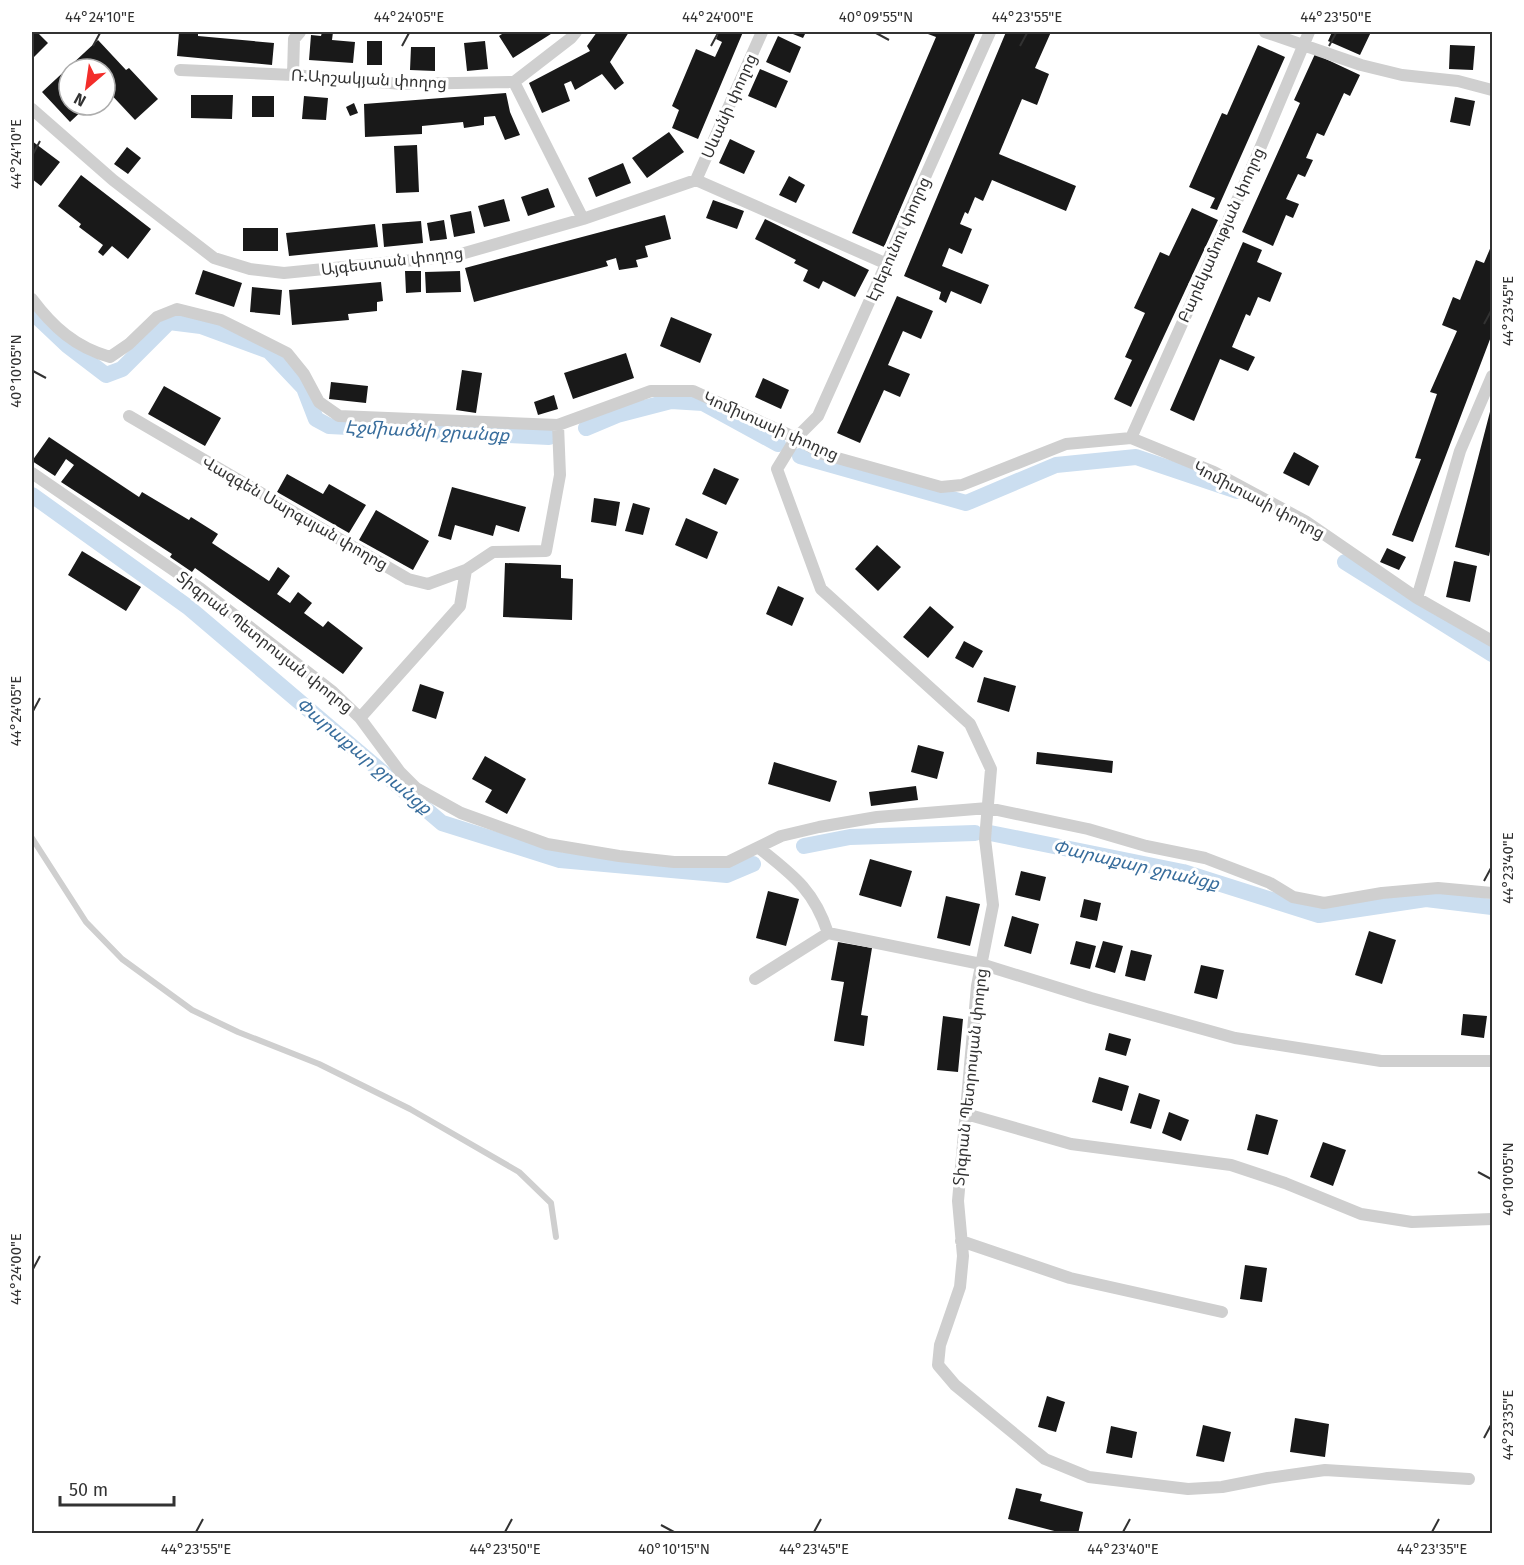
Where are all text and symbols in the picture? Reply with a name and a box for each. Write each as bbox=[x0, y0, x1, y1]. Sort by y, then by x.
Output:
text: 44°24'10"E bbox=[65, 8, 135, 26]
text: 44°24'05"E bbox=[374, 8, 444, 26]
text: 44°24'00"E bbox=[682, 8, 754, 26]
text: 40°09'55"N bbox=[839, 8, 913, 26]
text: 44°23'55"E bbox=[992, 8, 1062, 26]
text: 44°23'50"E bbox=[1300, 8, 1372, 26]
street label: Սևանի փողոց bbox=[697, 51, 761, 161]
north arrow bbox=[57, 57, 117, 117]
street label: Ռ.Արշակյան փողոց bbox=[291, 65, 447, 93]
text: N bbox=[71, 89, 89, 111]
text: 44°24'10"E bbox=[7, 119, 25, 189]
street label: Բարեկամության փողոց bbox=[1174, 145, 1268, 325]
street label: Էրեբունու փողոց bbox=[862, 174, 934, 304]
street label: Այգեստան փողոց bbox=[320, 243, 464, 279]
text: 44°23'45"E bbox=[1499, 276, 1517, 346]
text: 40°10'05"N bbox=[7, 334, 25, 408]
street label: Կոմիտասի փողոց bbox=[700, 388, 842, 464]
water label: Էջմիածնի ջրանցք bbox=[344, 416, 511, 446]
street label: Վազգեն Սարգսյան փողոց bbox=[199, 452, 391, 574]
street label: Կոմիտասի փողոց bbox=[1190, 457, 1328, 543]
street label: Տիգրան Պետրոսյան փողոց bbox=[173, 567, 357, 717]
text: 44°24'05"E bbox=[7, 676, 25, 746]
water label: Փարաքար ջրանցք bbox=[292, 693, 437, 820]
text: 44°23'40"E bbox=[1499, 832, 1517, 904]
water label: Փարաքար ջրանցք bbox=[1051, 835, 1222, 895]
street label: Տիգրան Պետրոսյան փողոց bbox=[949, 967, 991, 1187]
text: 40°10'05"N bbox=[1499, 1142, 1517, 1216]
text: 44°24'00"E bbox=[7, 1233, 25, 1305]
text: 44°23'35"E bbox=[1499, 1390, 1517, 1460]
scale bar bbox=[60, 1469, 174, 1507]
text: 50 m bbox=[69, 1479, 108, 1501]
text: 44°23'55"E bbox=[161, 1540, 231, 1558]
text: 44°23'50"E bbox=[469, 1540, 541, 1558]
text: 40°10'15"N bbox=[638, 1540, 710, 1558]
text: 44°23'45"E bbox=[779, 1540, 849, 1558]
text: 44°23'40"E bbox=[1087, 1540, 1159, 1558]
text: 44°23'35"E bbox=[1397, 1540, 1467, 1558]

